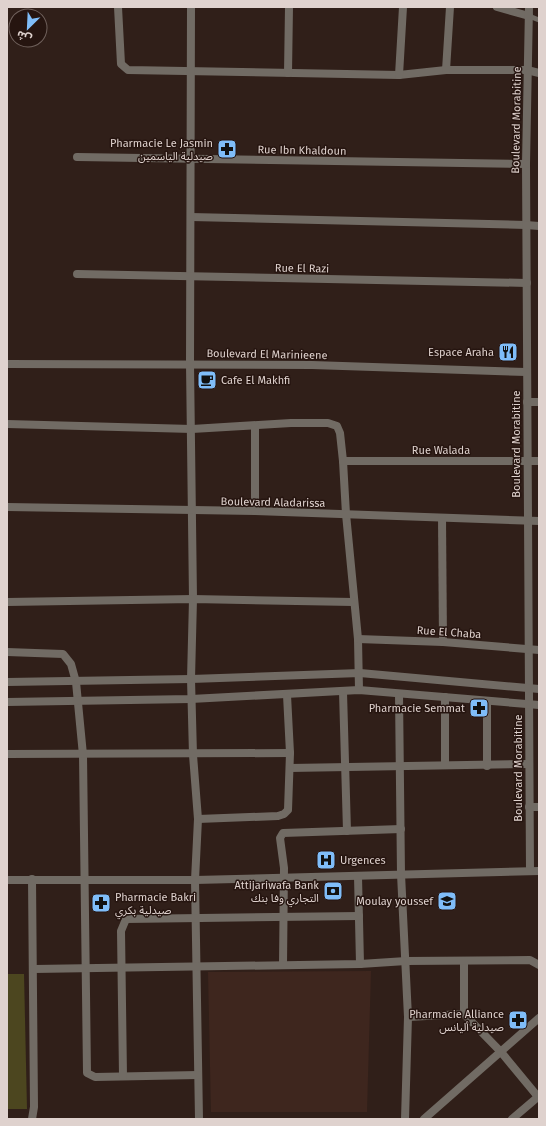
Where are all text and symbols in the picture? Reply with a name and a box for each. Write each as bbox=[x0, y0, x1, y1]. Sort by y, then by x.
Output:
north arrow bbox=[8, 8, 48, 48]
text: ش bbox=[15, 28, 34, 46]
street label: Boulevard Morabitine bbox=[509, 66, 524, 174]
place label: Pharmacie Le Jasmin صيدلية الياسمين bbox=[110, 137, 213, 163]
pharmacy icon: Pharmacie Le Jasmin صيدلية الياسمين bbox=[216, 138, 238, 160]
street label: Rue Ibn Khaldoun bbox=[257, 143, 347, 158]
street label: Rue El Razi bbox=[275, 262, 329, 275]
restaurant icon: Espace Araha bbox=[497, 341, 519, 363]
place label: Espace Araha bbox=[428, 346, 494, 359]
street label: Boulevard El Marinieene bbox=[206, 347, 328, 362]
cafe icon: Cafe El Makhfi bbox=[196, 369, 218, 391]
place label: Cafe El Makhfi bbox=[221, 374, 290, 387]
street label: Boulevard Morabitine bbox=[510, 390, 523, 498]
street label: Rue Walada bbox=[412, 444, 470, 457]
street label: Boulevard Aladarissa bbox=[221, 495, 325, 510]
street label: Rue El Chaba bbox=[416, 624, 482, 641]
pharmacy icon: Pharmacie Semmat bbox=[468, 697, 490, 719]
place label: Pharmacie Semmat bbox=[369, 702, 465, 715]
street label: Boulevard Morabitine bbox=[512, 714, 525, 822]
hospital icon: Urgences bbox=[315, 849, 337, 871]
place label: Urgences bbox=[340, 854, 386, 867]
place label: Attijariwafa Bank التجاري وفا بنك bbox=[234, 879, 319, 908]
bank icon: Attijariwafa Bank التجاري وفا بنك bbox=[322, 880, 344, 902]
school or university icon: Moulay youssef bbox=[436, 890, 458, 912]
place label: Pharmacie Bakri صيدلية بكري bbox=[115, 891, 196, 920]
pharmacy icon: Pharmacie Bakri صيدلية بكري bbox=[90, 892, 112, 914]
place label: Moulay youssef bbox=[356, 895, 434, 908]
place label: Pharmacie Alliance صيدلية أليانس bbox=[409, 1008, 504, 1034]
pharmacy icon: Pharmacie Alliance صيدلية أليانس bbox=[507, 1009, 529, 1031]

